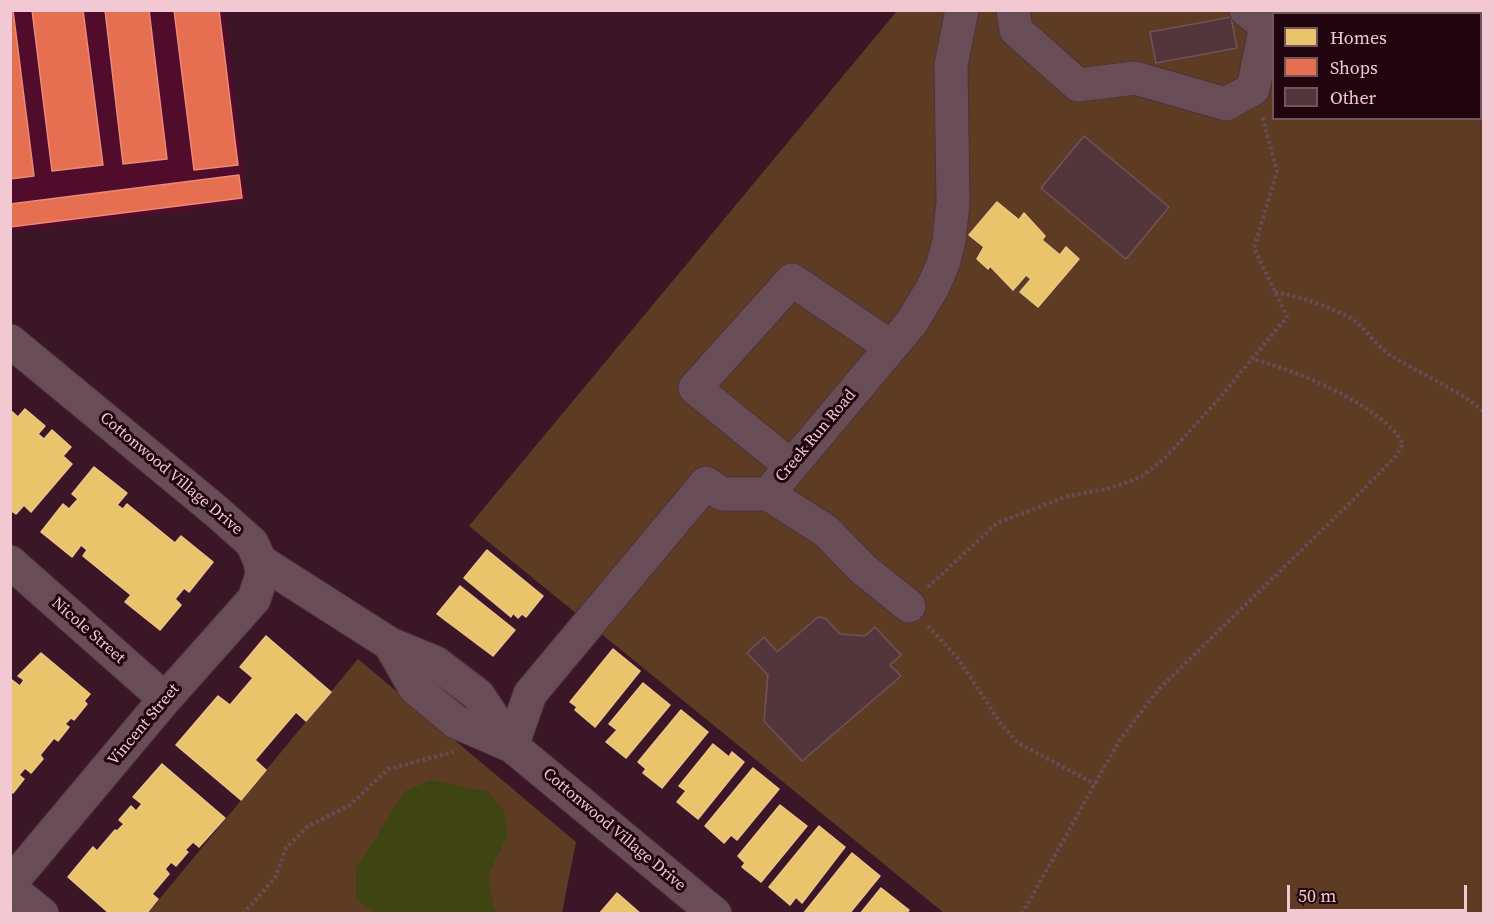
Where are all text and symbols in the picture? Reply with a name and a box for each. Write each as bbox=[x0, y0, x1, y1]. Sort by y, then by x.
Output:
legend bbox=[1272, 12, 1482, 120]
text: Homes bbox=[1330, 25, 1387, 50]
text: Shops bbox=[1330, 55, 1378, 80]
text: Other bbox=[1330, 85, 1376, 110]
street label: Creek Run Road bbox=[772, 386, 860, 486]
street label: Cottonwood Village Drive bbox=[96, 409, 246, 539]
street label: Nicole Street bbox=[47, 594, 129, 668]
street label: Vincent Street bbox=[104, 680, 184, 770]
street label: Cottonwood Village Drive bbox=[539, 765, 689, 895]
scale bar bbox=[1290, 873, 1470, 911]
text: 50 m bbox=[1298, 883, 1336, 908]

